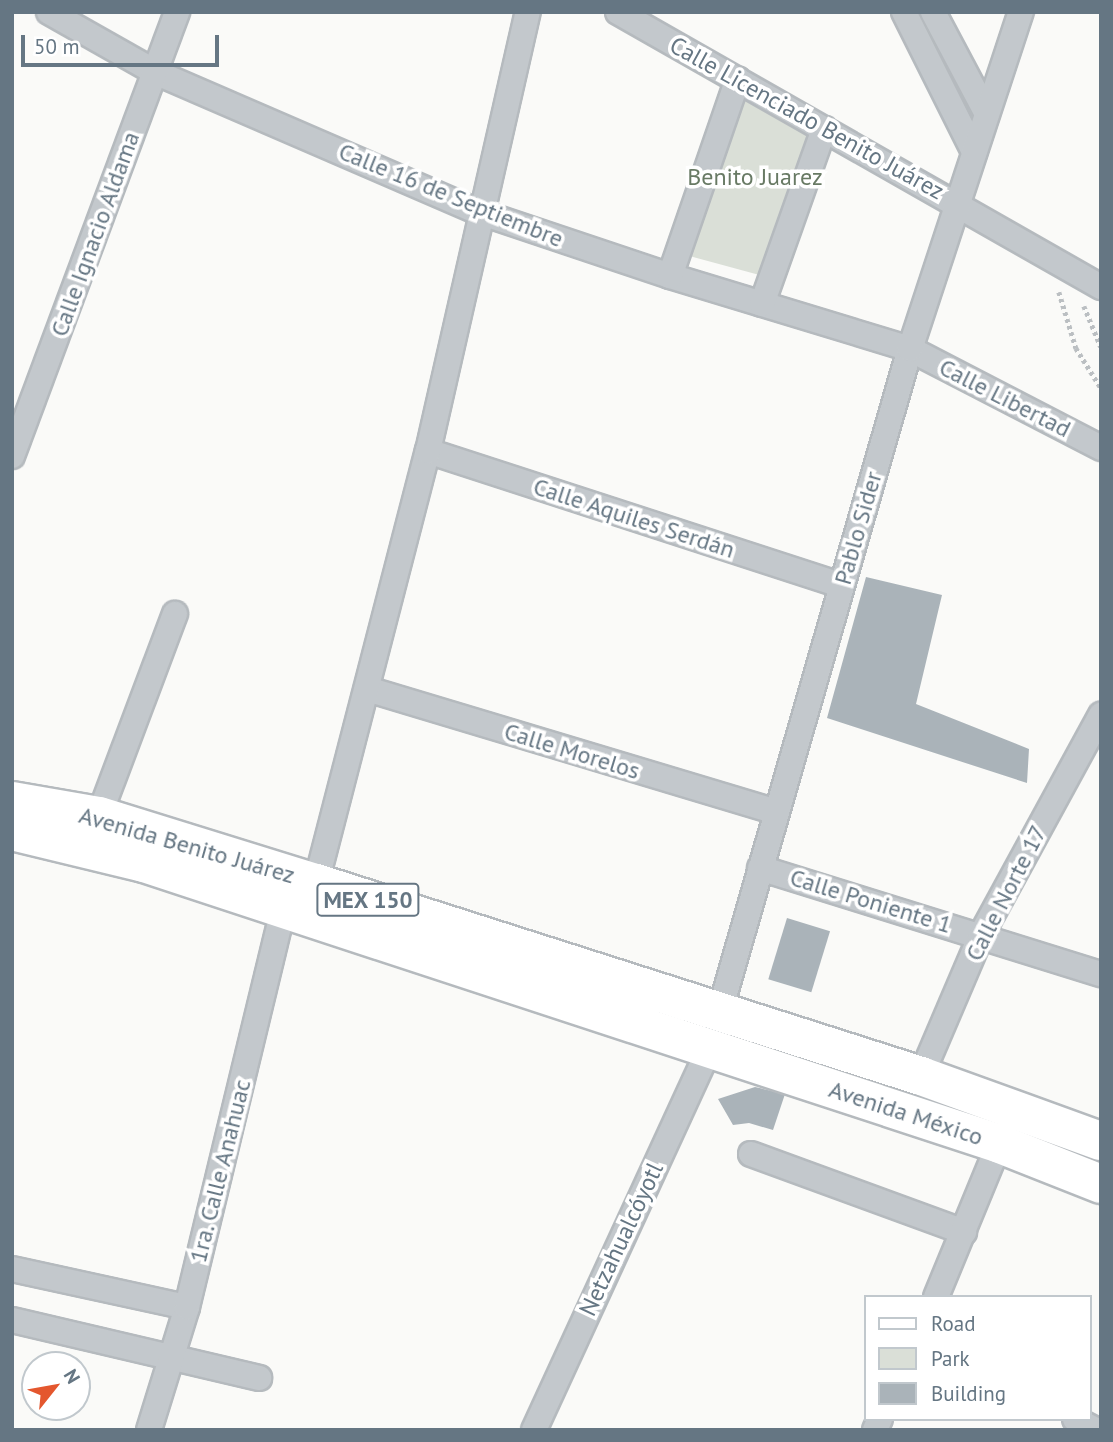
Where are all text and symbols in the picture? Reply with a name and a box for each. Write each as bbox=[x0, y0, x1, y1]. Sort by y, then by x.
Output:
scale bar bbox=[24, 21, 222, 65]
street label: Calle Licenciado Benito Juárez bbox=[665, 30, 949, 206]
text: 50 m bbox=[34, 33, 80, 60]
street label: Calle Ignacio Aldama bbox=[44, 127, 146, 341]
street label: Calle 16 de Septiembre bbox=[335, 137, 567, 253]
park label: Benito Juarez bbox=[687, 163, 823, 191]
street label: Calle Libertad bbox=[934, 353, 1076, 443]
street label: Pablo Sider bbox=[828, 468, 888, 588]
street label: Calle Aquiles Serdán bbox=[529, 472, 739, 564]
street label: Calle Morelos bbox=[501, 717, 643, 785]
street label: Avenida Benito Juárez bbox=[76, 800, 298, 890]
street label: Calle Norte 17 bbox=[959, 820, 1053, 966]
street label: Calle Poniente 1 bbox=[787, 863, 955, 939]
road number: MEX 150 bbox=[316, 880, 420, 920]
street label: 1ra. Calle Anahuac bbox=[183, 1075, 257, 1267]
street label: Avenida México bbox=[825, 1075, 987, 1151]
street label: Netzahualcóyotl bbox=[573, 1158, 669, 1320]
legend bbox=[864, 1295, 1092, 1421]
text: Road bbox=[931, 1310, 975, 1337]
text: Park bbox=[931, 1345, 970, 1372]
north arrow bbox=[21, 1351, 91, 1421]
text: N bbox=[59, 1365, 86, 1388]
text: Building bbox=[931, 1380, 1006, 1407]

